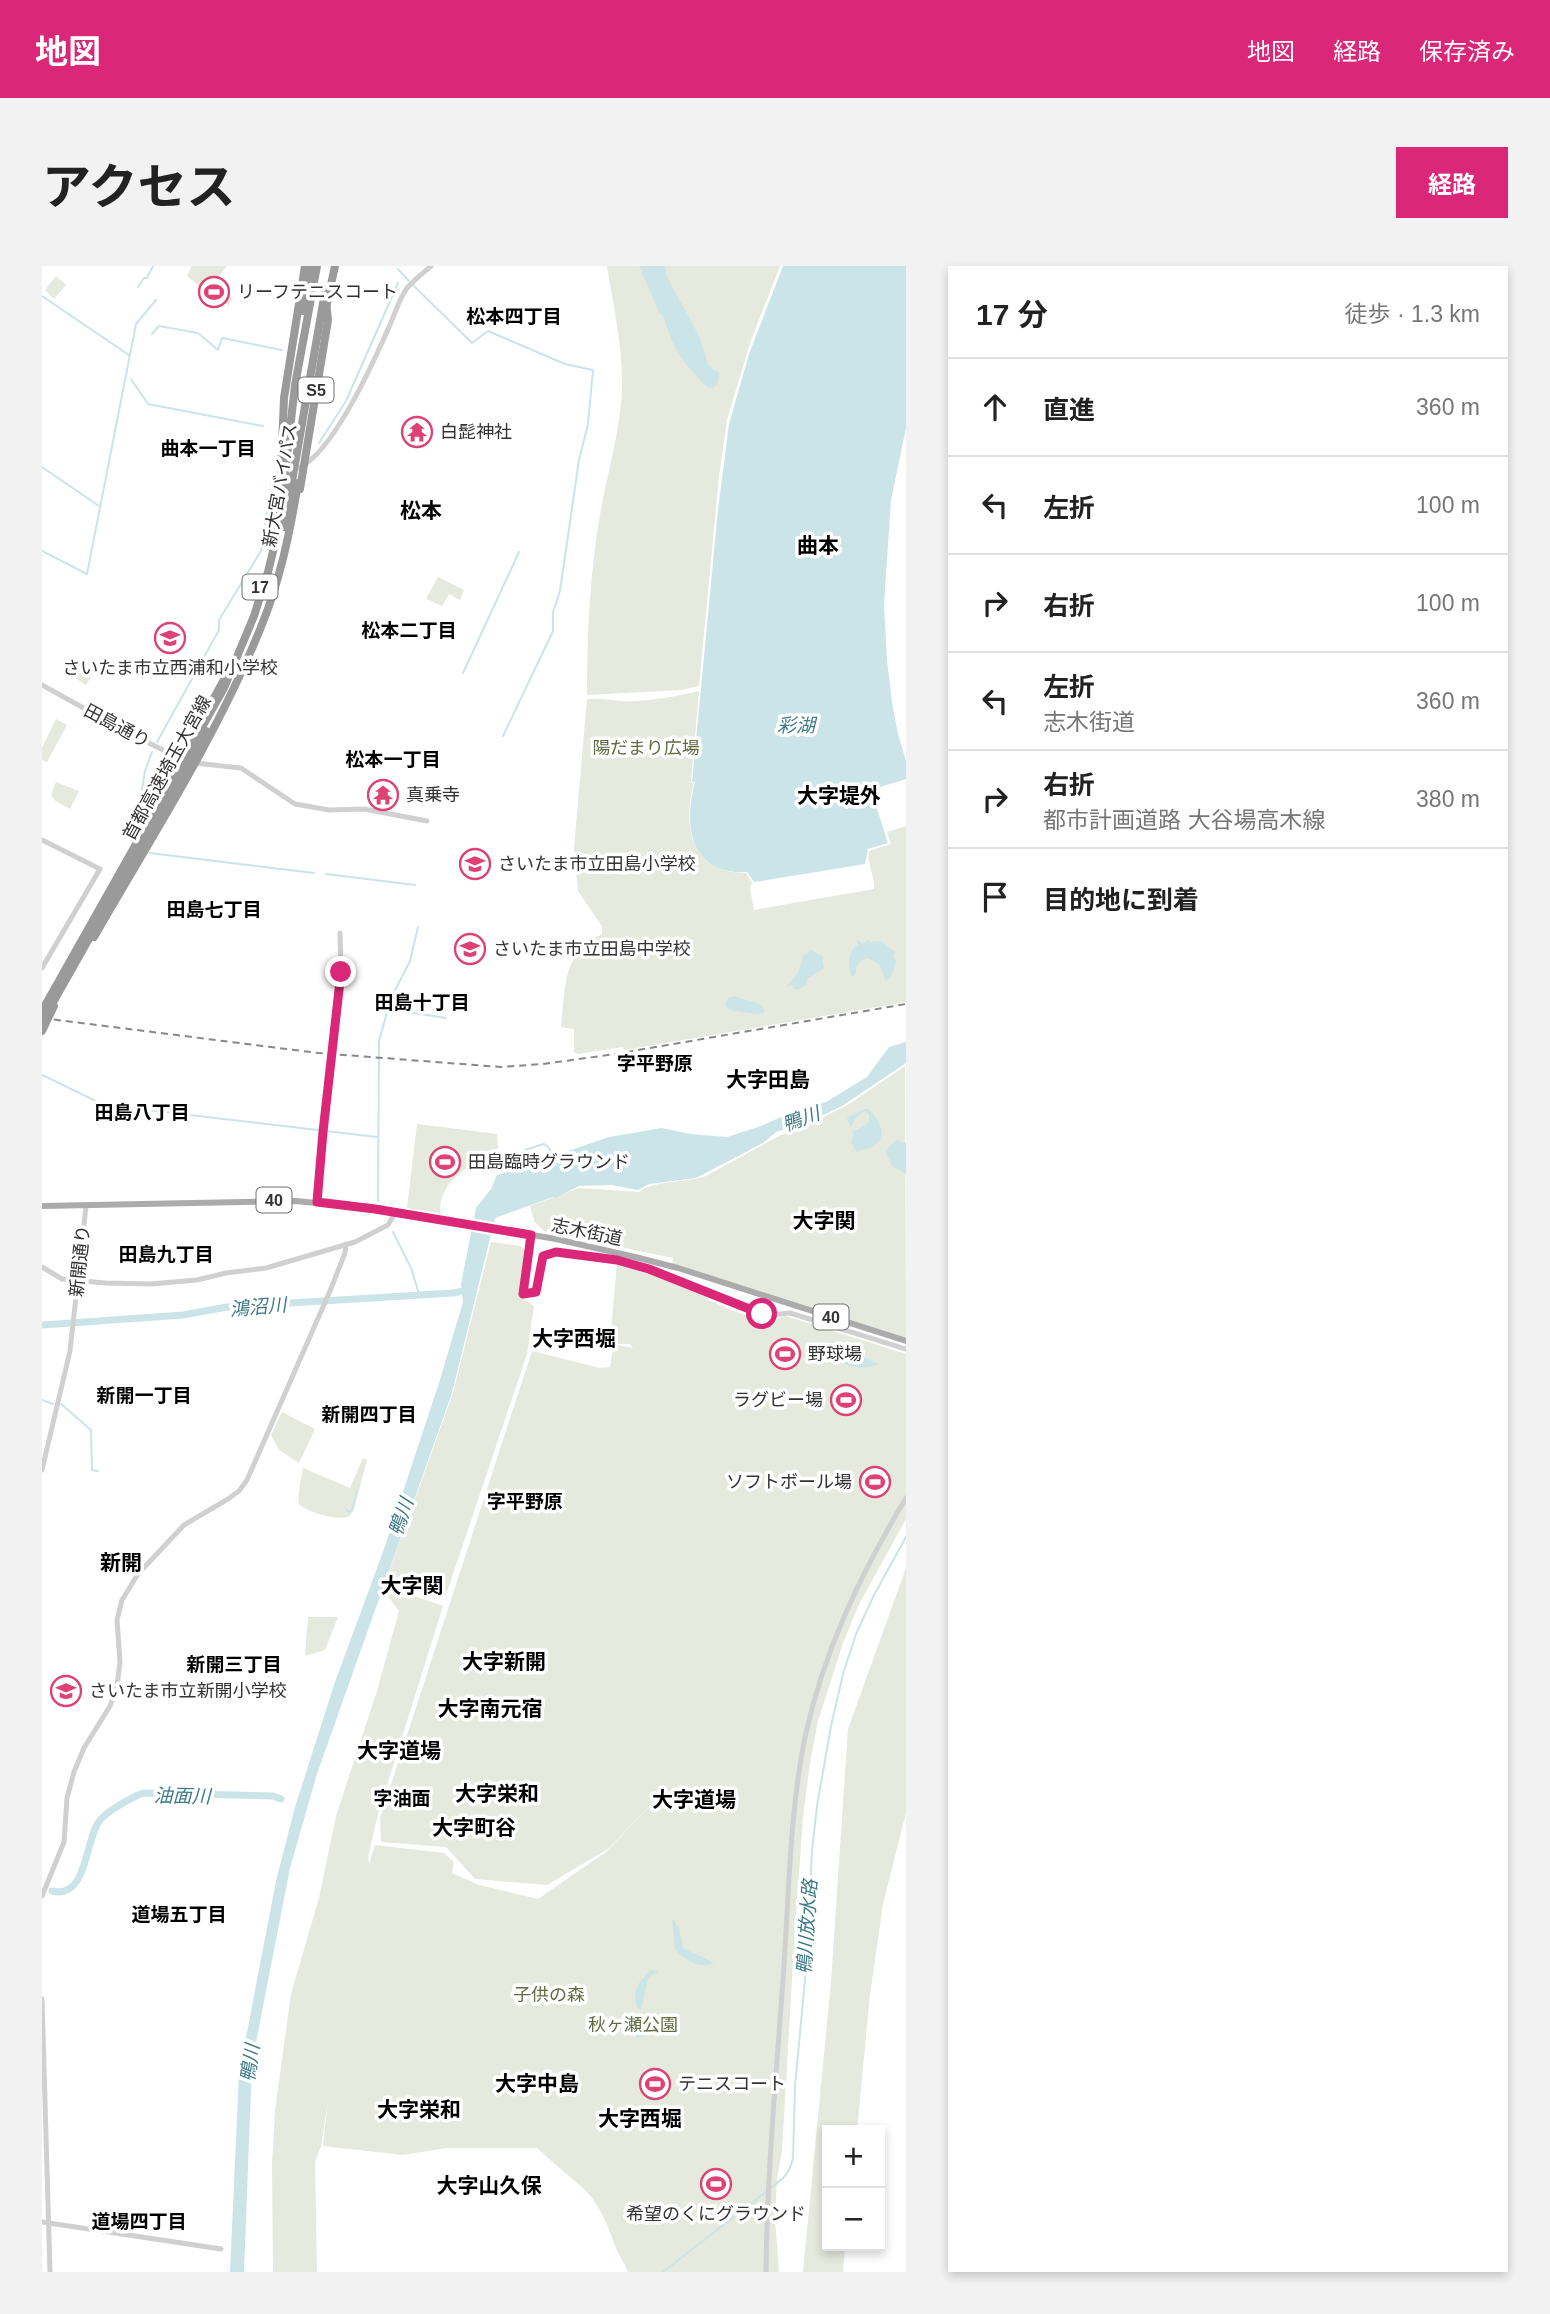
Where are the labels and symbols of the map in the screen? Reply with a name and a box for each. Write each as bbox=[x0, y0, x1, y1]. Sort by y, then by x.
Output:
sports icon: リーフテニスコート bbox=[197, 275, 231, 309]
place label: リーフテニスコート bbox=[237, 282, 398, 302]
district label: 松本四丁目 bbox=[466, 306, 562, 327]
road number: S5 bbox=[298, 378, 334, 402]
temple icon: 白髭神社 bbox=[400, 415, 434, 449]
street label: 新大宮バイパス bbox=[259, 421, 301, 549]
place label: 白髭神社 bbox=[440, 422, 512, 442]
district label: 曲本一丁目 bbox=[160, 438, 256, 459]
district label: 松本 bbox=[400, 499, 442, 522]
district label: 曲本 bbox=[797, 534, 839, 557]
road number: 17 bbox=[242, 574, 277, 600]
district label: 松本二丁目 bbox=[361, 620, 457, 641]
school or university icon: さいたま市立西浦和小学校 bbox=[153, 621, 187, 655]
place label: さいたま市立西浦和小学校 bbox=[62, 658, 278, 678]
street label: 首都高速埼玉大宮線 bbox=[119, 692, 215, 844]
street label: 田島通り bbox=[81, 700, 153, 752]
water label: 彩湖 bbox=[777, 715, 818, 736]
park label: 陽だまり広場 bbox=[592, 738, 700, 758]
district label: 松本一丁目 bbox=[345, 749, 441, 770]
temple icon: 真乗寺 bbox=[366, 778, 400, 812]
district label: 大字堤外 bbox=[797, 784, 881, 807]
place label: 真乗寺 bbox=[406, 785, 460, 805]
school or university icon: さいたま市立田島小学校 bbox=[458, 847, 492, 881]
place label: さいたま市立田島小学校 bbox=[498, 854, 695, 874]
district label: 田島七丁目 bbox=[166, 899, 262, 920]
school or university icon: さいたま市立田島中学校 bbox=[453, 932, 487, 966]
place label: さいたま市立田島中学校 bbox=[493, 939, 690, 959]
route end bbox=[325, 956, 356, 987]
district label: 田島十丁目 bbox=[374, 992, 470, 1013]
district label: 字平野原 bbox=[617, 1053, 693, 1074]
district label: 大字田島 bbox=[726, 1068, 810, 1091]
district label: 田島八丁目 bbox=[94, 1102, 190, 1123]
water label: 鴨川 bbox=[780, 1102, 824, 1135]
sports icon: 田島臨時グラウンド bbox=[428, 1145, 462, 1179]
place label: 田島臨時グラウンド bbox=[468, 1152, 630, 1172]
road number: 40 bbox=[257, 1188, 292, 1212]
district label: 大字関 bbox=[793, 1209, 856, 1232]
street label: 志木街道 bbox=[550, 1215, 624, 1249]
street label: 新開通り bbox=[66, 1224, 94, 1298]
district label: 田島九丁目 bbox=[118, 1244, 214, 1265]
water label: 鴻沼川 bbox=[229, 1294, 289, 1320]
route start bbox=[746, 1298, 777, 1329]
road number: 40 bbox=[814, 1304, 848, 1330]
district label: 大字西堀 bbox=[532, 1327, 616, 1350]
sports icon: 野球場 bbox=[768, 1337, 802, 1371]
place label: 野球場 bbox=[808, 1344, 862, 1364]
sports icon: ラグビー場 bbox=[829, 1383, 863, 1417]
district label: 新開一丁目 bbox=[96, 1385, 192, 1406]
place label: ラグビー場 bbox=[733, 1390, 823, 1410]
district label: 新開四丁目 bbox=[321, 1404, 417, 1425]
sports icon: ソフトボール場 bbox=[858, 1465, 892, 1499]
place label: ソフトボール場 bbox=[726, 1472, 852, 1492]
district label: 字平野原 bbox=[487, 1491, 563, 1512]
water label: 鴨川 bbox=[385, 1494, 418, 1538]
district label: 新開 bbox=[100, 1551, 142, 1574]
district label: 大字関 bbox=[381, 1574, 444, 1597]
district label: 大字新開 bbox=[462, 1650, 546, 1673]
district label: 新開三丁目 bbox=[186, 1654, 282, 1675]
school or university icon: さいたま市立新開小学校 bbox=[49, 1674, 83, 1708]
place label: さいたま市立新開小学校 bbox=[89, 1681, 286, 1701]
district label: 大字南元宿 bbox=[438, 1697, 543, 1720]
district label: 大字道場 bbox=[357, 1739, 441, 1762]
district label: 大字栄和 bbox=[455, 1782, 539, 1805]
water label: 油面川 bbox=[153, 1785, 213, 1807]
district label: 字油面 bbox=[373, 1788, 431, 1809]
district label: 大字道場 bbox=[652, 1788, 736, 1811]
district label: 大字町谷 bbox=[432, 1816, 516, 1839]
water label: 鴨川放水路 bbox=[793, 1877, 821, 1975]
district label: 道場五丁目 bbox=[131, 1904, 227, 1925]
park label: 子供の森 bbox=[513, 1985, 585, 2005]
park label: 秋ヶ瀬公園 bbox=[588, 2015, 678, 2035]
water label: 鴨川 bbox=[237, 2041, 263, 2083]
sports icon: テニスコート bbox=[638, 2067, 672, 2101]
district label: 大字中島 bbox=[495, 2072, 579, 2095]
place label: テニスコート bbox=[678, 2074, 786, 2094]
district label: 大字栄和 bbox=[377, 2098, 461, 2121]
district label: 大字西堀 bbox=[598, 2107, 682, 2130]
sports icon: 希望のくにグラウンド bbox=[699, 2167, 733, 2201]
district label: 大字山久保 bbox=[437, 2174, 542, 2197]
place label: 希望のくにグラウンド bbox=[626, 2204, 806, 2224]
district label: 道場四丁目 bbox=[91, 2211, 187, 2232]

